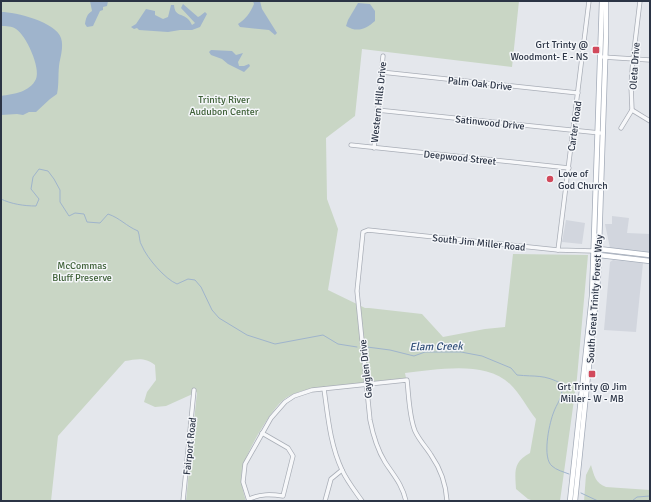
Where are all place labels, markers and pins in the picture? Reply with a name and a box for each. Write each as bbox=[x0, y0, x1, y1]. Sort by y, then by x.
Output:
place label: Grt Trinty @ Woodmont- E - NS bbox=[510, 39, 588, 63]
marker: Grt Trinty @ Woodmont- E - NS bbox=[591, 45, 601, 55]
place label: Love of God Church bbox=[558, 168, 608, 192]
marker: Love of God Church bbox=[545, 174, 555, 184]
marker: Grt Trinty @ Jim Miller - W - MB bbox=[587, 369, 597, 379]
place label: Grt Trinty @ Jim Miller - W - MB bbox=[557, 381, 627, 405]

